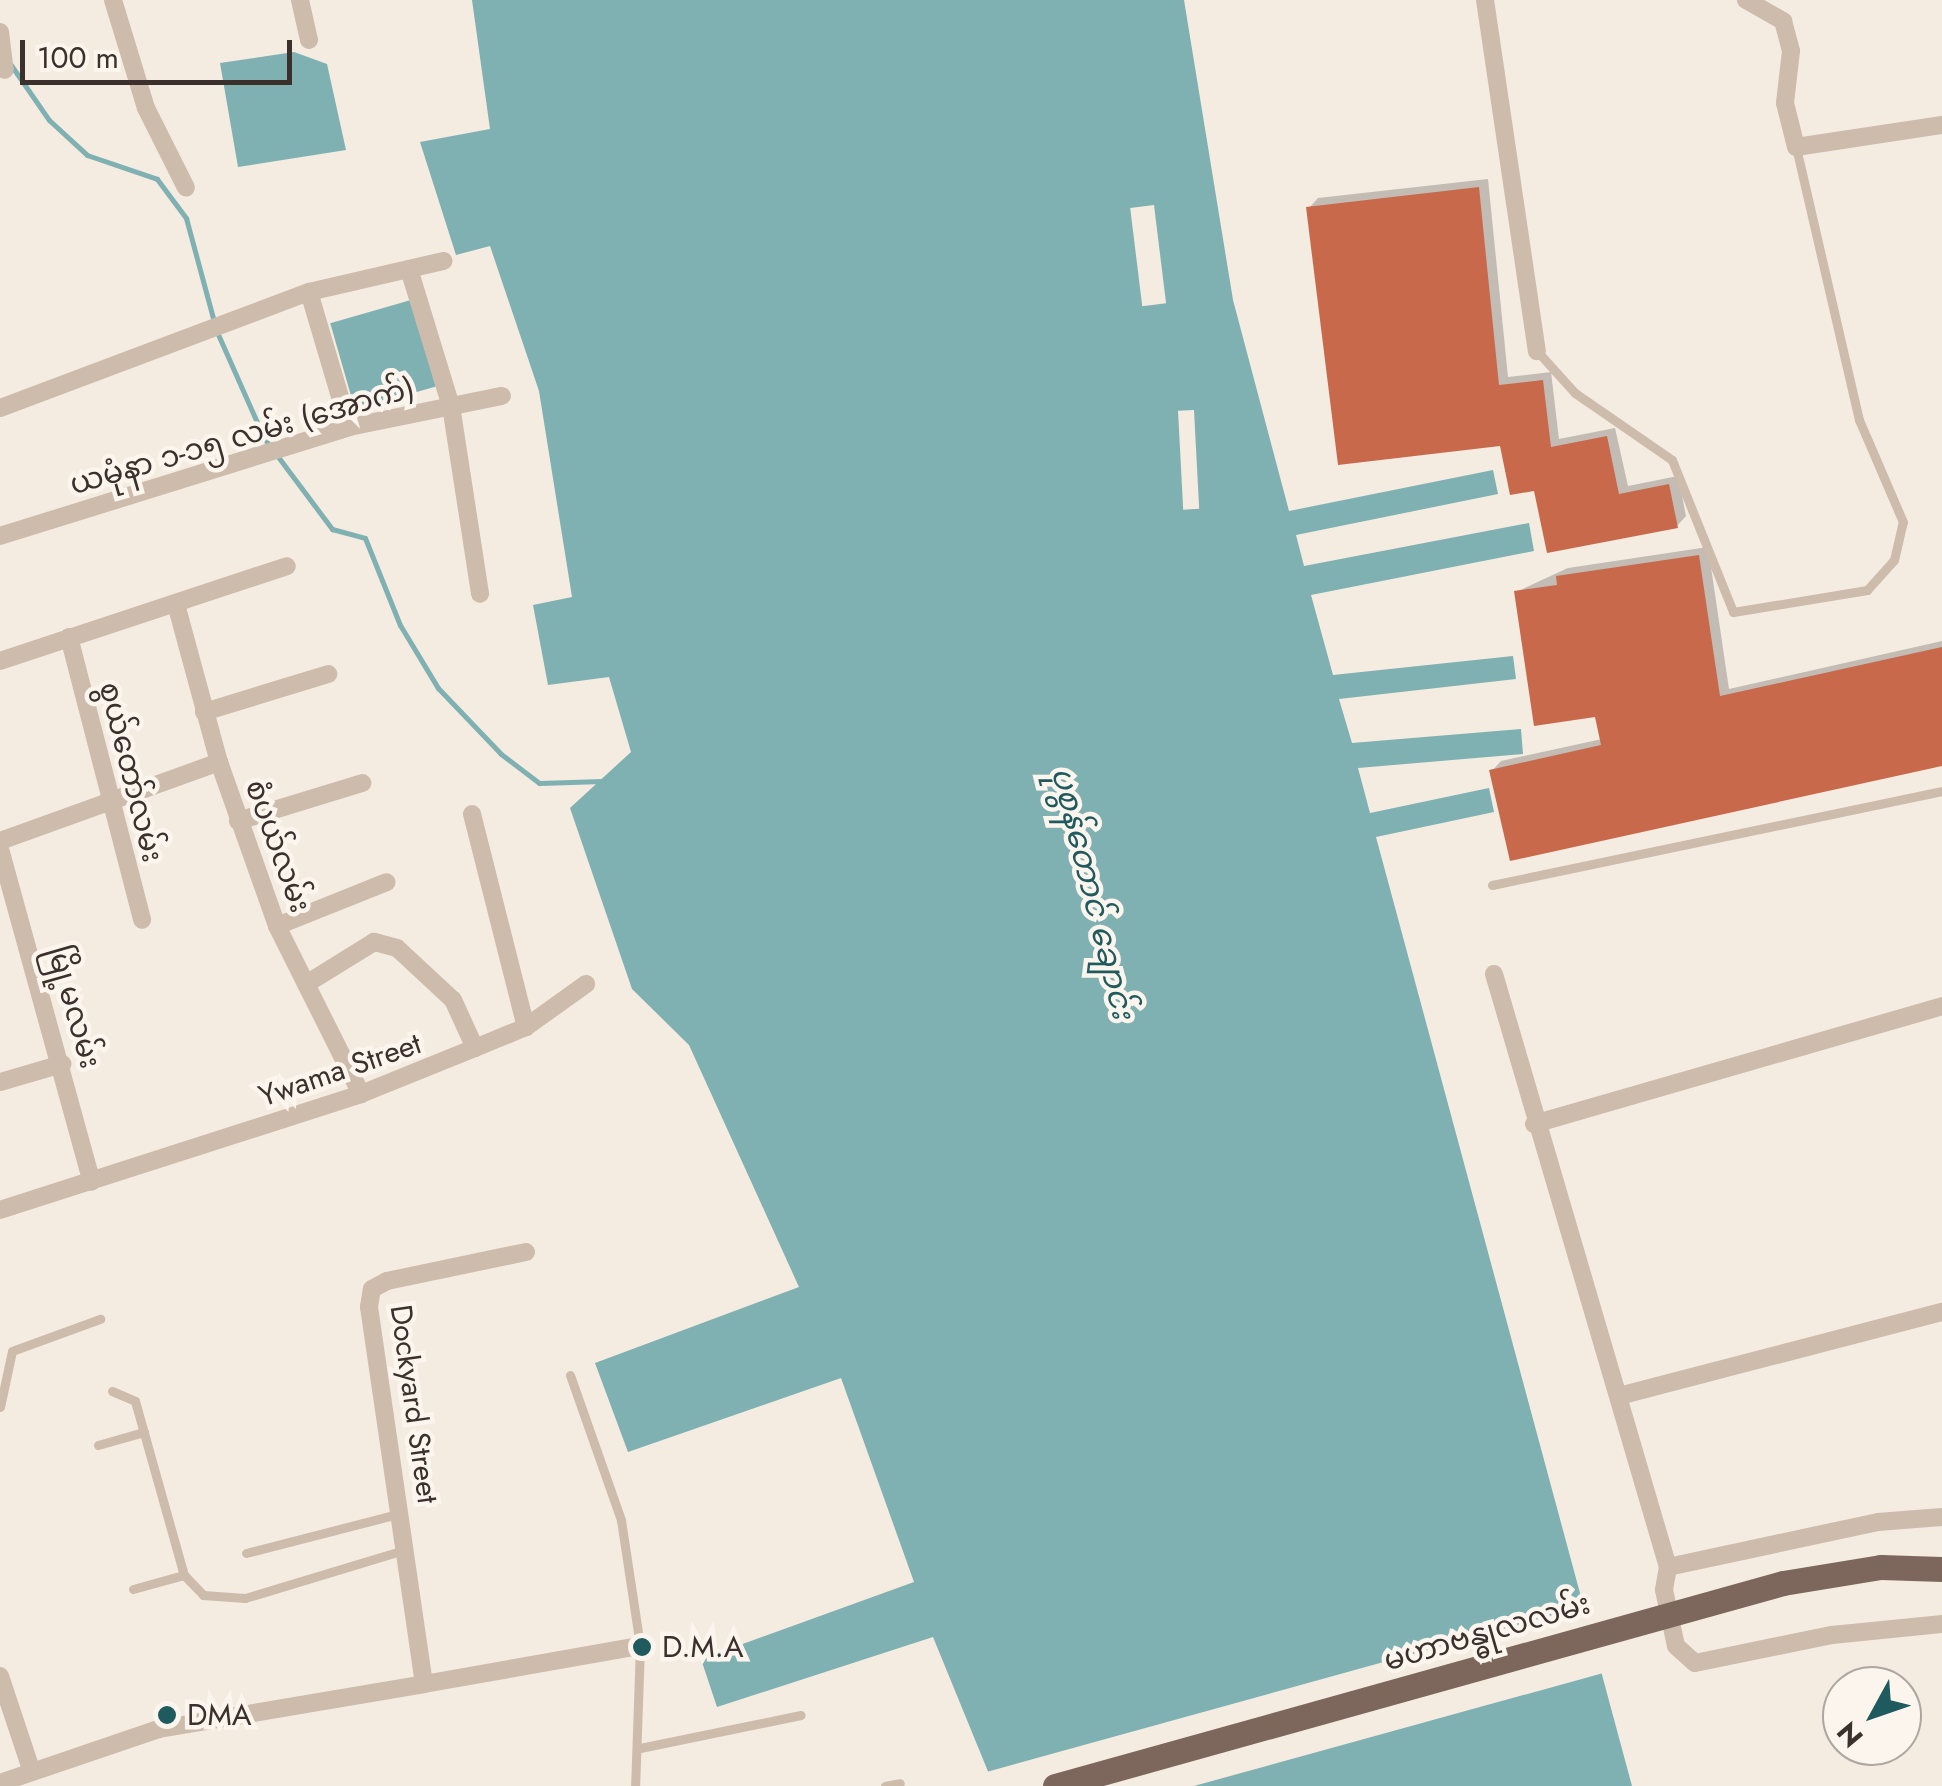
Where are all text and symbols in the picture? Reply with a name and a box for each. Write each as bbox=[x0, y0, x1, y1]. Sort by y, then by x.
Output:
scale bar bbox=[25, 20, 298, 82]
text: 100 m bbox=[37, 36, 119, 79]
street label: ယမုံနာ ၁-၁၅ လမ်း (အောက်) bbox=[66, 370, 418, 502]
street label: စွယ်တော်လမ်း bbox=[91, 678, 171, 866]
water label: ပုစွန်တောင် ချောင်း bbox=[1043, 763, 1143, 1023]
street label: စံပယ်လမ်း bbox=[237, 775, 319, 917]
street label: မြို့မလမ်း bbox=[39, 942, 109, 1072]
street label: Ywama Street bbox=[254, 1025, 426, 1115]
street label: Dockyard Street bbox=[382, 1302, 446, 1506]
street label: မဟာဗန္ဓုလလမ်း bbox=[1380, 1585, 1594, 1679]
place label: D.M.A bbox=[662, 1629, 744, 1665]
marker: D.M.A bbox=[631, 1636, 653, 1658]
north arrow bbox=[1822, 1666, 1922, 1766]
place label: DMA bbox=[187, 1697, 251, 1733]
marker: DMA bbox=[156, 1704, 178, 1726]
text: N bbox=[1827, 1713, 1873, 1756]

